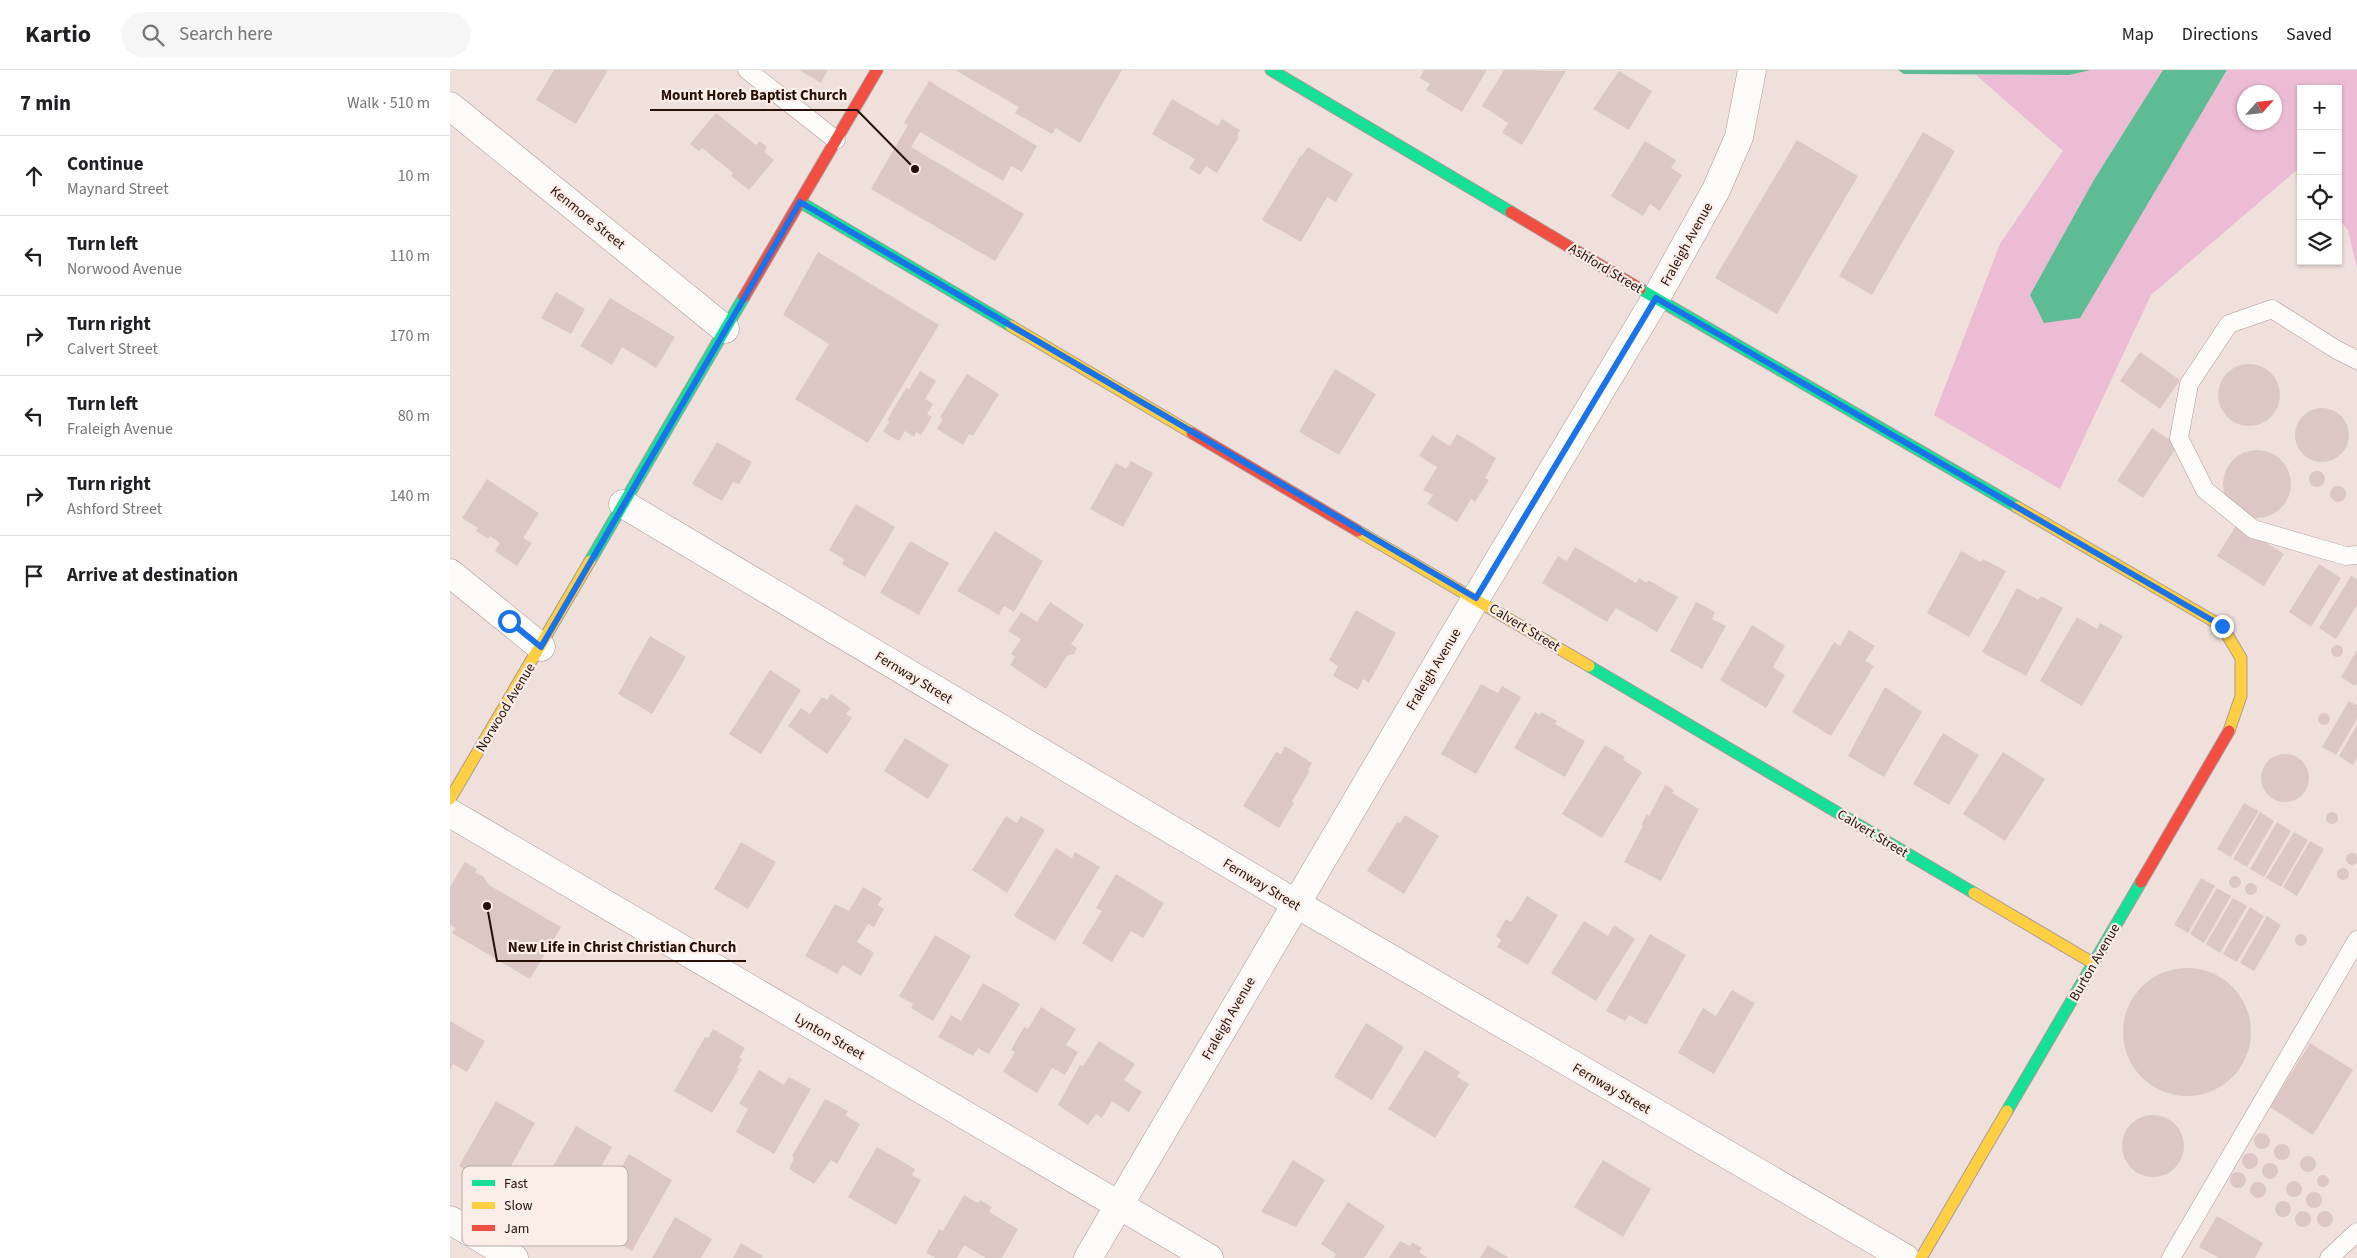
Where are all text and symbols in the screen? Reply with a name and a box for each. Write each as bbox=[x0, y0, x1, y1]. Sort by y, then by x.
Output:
search box bbox=[121, 12, 471, 57]
text: Kartio bbox=[25, 17, 91, 52]
icon: search bbox=[139, 21, 167, 49]
text: Search here bbox=[179, 21, 273, 48]
text: Map bbox=[2122, 22, 2154, 47]
text: Directions bbox=[2182, 22, 2258, 47]
text: Saved bbox=[2286, 22, 2332, 47]
callout: Mount Horeb Baptist Church bbox=[650, 80, 857, 110]
text: Mount Horeb Baptist Church bbox=[661, 85, 847, 106]
north arrow bbox=[2237, 85, 2282, 130]
map controls bbox=[2297, 85, 2342, 265]
button: + bbox=[2297, 85, 2342, 130]
text: 7 min bbox=[20, 88, 71, 118]
text: Walk · 510 m bbox=[347, 92, 430, 114]
button: − bbox=[2297, 130, 2342, 175]
text: Continue bbox=[67, 151, 144, 178]
icon: ahead bbox=[20, 162, 48, 190]
text: 10 m bbox=[398, 165, 430, 187]
button: locate bbox=[2297, 175, 2342, 220]
text: Maynard Street bbox=[67, 178, 169, 200]
street label: Kenmore Street bbox=[546, 181, 629, 254]
street label: Fraleigh Avenue bbox=[1656, 199, 1718, 290]
button: layers bbox=[2297, 220, 2342, 265]
text: Turn left bbox=[67, 231, 138, 258]
street label: Ashford Street bbox=[1565, 239, 1647, 299]
icon: left bbox=[20, 242, 48, 270]
text: 110 m bbox=[390, 245, 430, 267]
text: Norwood Avenue bbox=[67, 258, 182, 280]
text: Turn right bbox=[67, 311, 151, 338]
icon: right bbox=[20, 322, 48, 350]
text: 170 m bbox=[390, 325, 430, 347]
text: Calvert Street bbox=[67, 338, 158, 360]
text: Turn left bbox=[67, 391, 138, 418]
icon: left bbox=[20, 402, 48, 430]
text: 80 m bbox=[398, 405, 430, 427]
text: Fraleigh Avenue bbox=[67, 418, 173, 440]
text: Turn right bbox=[67, 471, 151, 498]
icon: right bbox=[20, 482, 48, 510]
text: 140 m bbox=[390, 485, 430, 507]
text: Ashford Street bbox=[67, 498, 162, 520]
icon: arrive bbox=[20, 562, 48, 590]
text: Arrive at destination bbox=[67, 562, 238, 589]
street label: Calvert Street bbox=[1485, 599, 1564, 657]
route start bbox=[498, 610, 521, 633]
route end bbox=[2211, 615, 2234, 638]
street label: Fraleigh Avenue bbox=[1401, 625, 1466, 714]
street label: Fernway Street bbox=[871, 647, 956, 709]
street label: Norwood Avenue bbox=[471, 659, 540, 756]
street label: Calvert Street bbox=[1833, 805, 1912, 863]
street label: Fernway Street bbox=[1219, 854, 1304, 916]
street label: Burton Avenue bbox=[2065, 920, 2125, 1005]
callout: New Life in Christ Christian Church bbox=[497, 931, 746, 961]
text: New Life in Christ Christian Church bbox=[508, 937, 736, 958]
street label: Fraleigh Avenue bbox=[1197, 973, 1261, 1064]
street label: Lynton Street bbox=[791, 1009, 869, 1065]
street label: Fernway Street bbox=[1569, 1058, 1655, 1120]
legend bbox=[462, 1166, 628, 1246]
text: Fast bbox=[504, 1174, 528, 1194]
text: Slow bbox=[504, 1196, 533, 1216]
text: Jam bbox=[504, 1219, 529, 1239]

